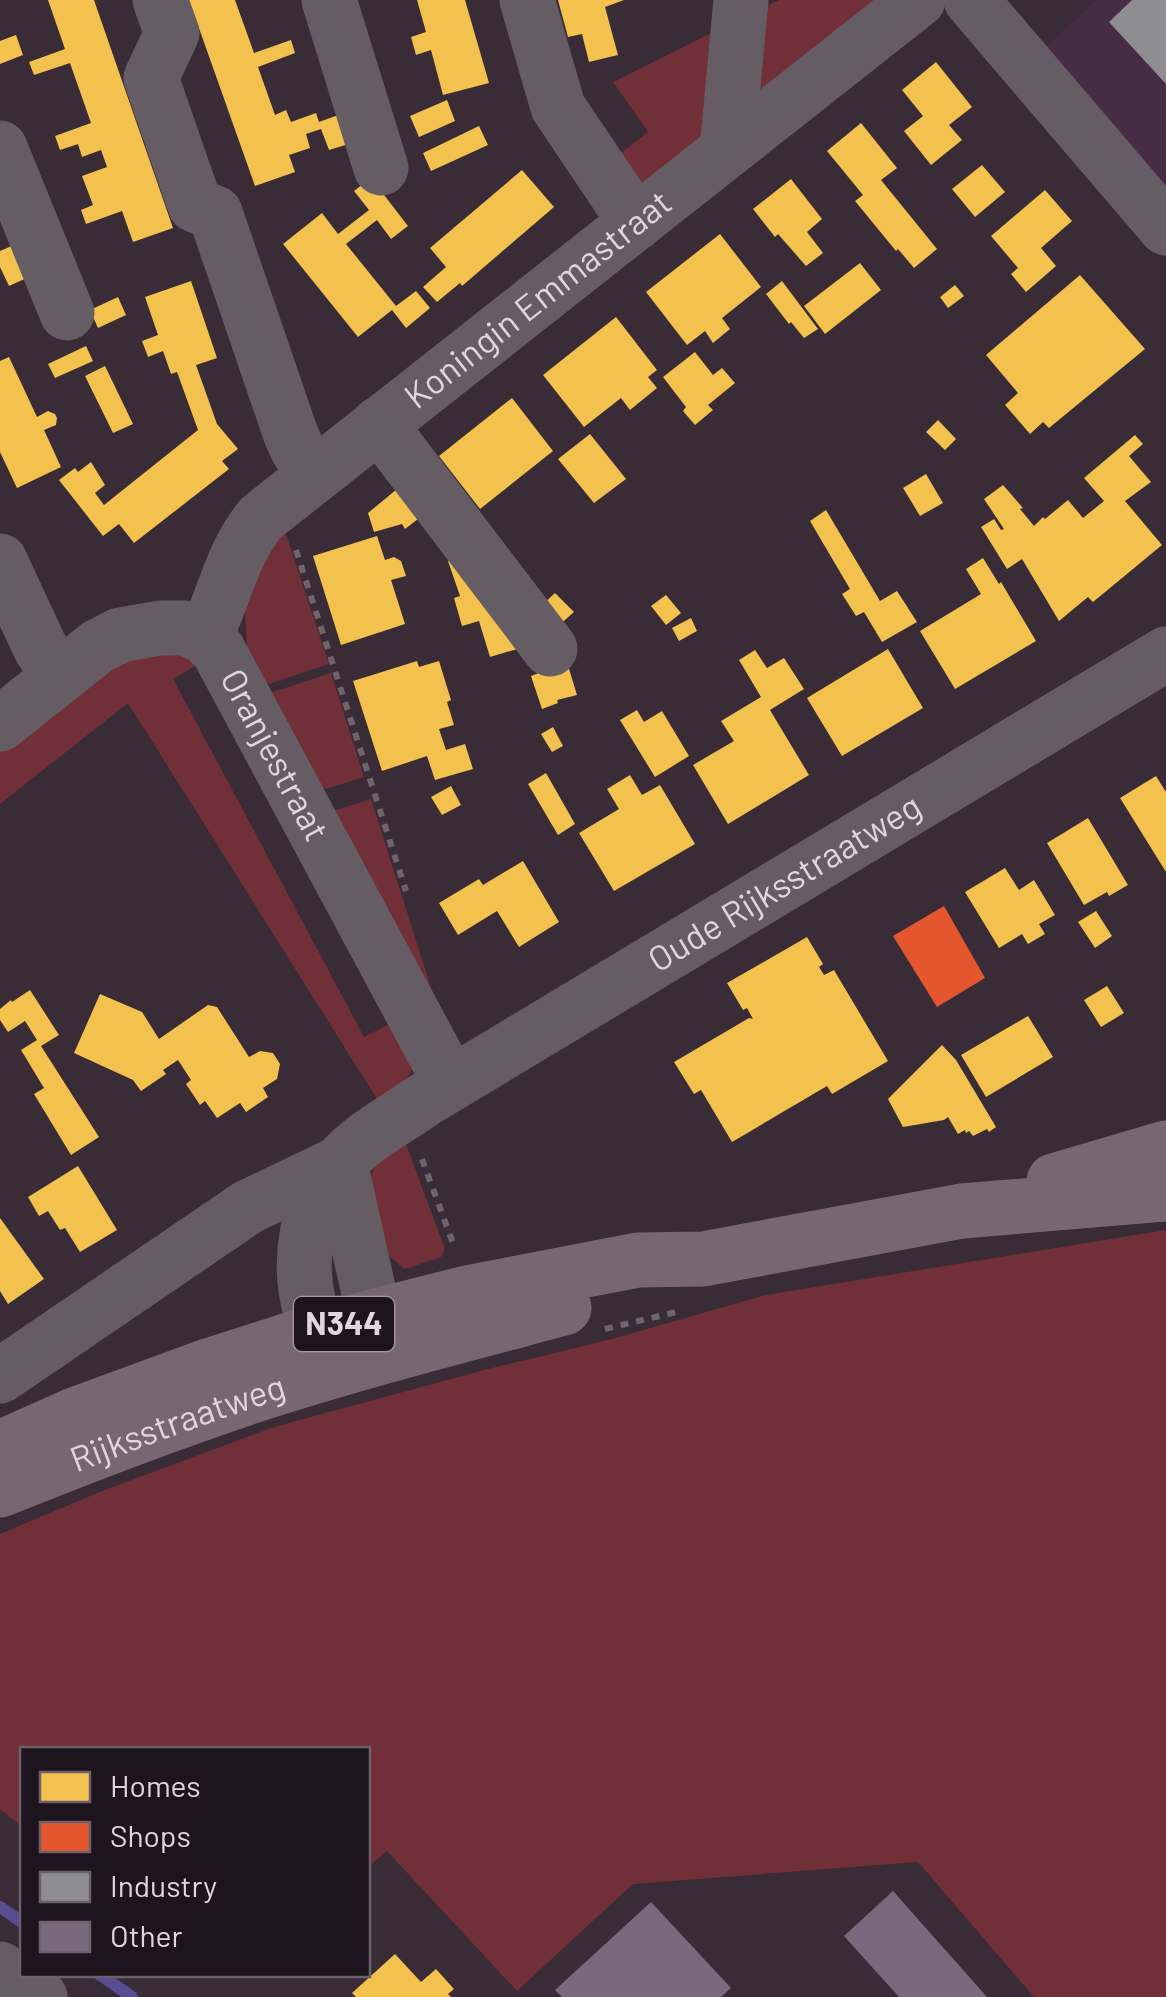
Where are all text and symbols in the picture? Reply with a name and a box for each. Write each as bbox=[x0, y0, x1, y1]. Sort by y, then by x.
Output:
street label: Koningin Emmastraat bbox=[395, 180, 679, 416]
street label: Oranjestraat bbox=[213, 661, 339, 847]
street label: Oude Rijksstraatweg bbox=[640, 783, 928, 980]
road number: N344 bbox=[294, 1297, 394, 1351]
street label: Rijksstraatweg bbox=[64, 1364, 290, 1479]
legend bbox=[20, 1747, 370, 1977]
text: Homes bbox=[110, 1767, 201, 1803]
text: Shops bbox=[110, 1817, 191, 1853]
text: Industry bbox=[110, 1867, 217, 1903]
text: Other bbox=[110, 1917, 183, 1953]

